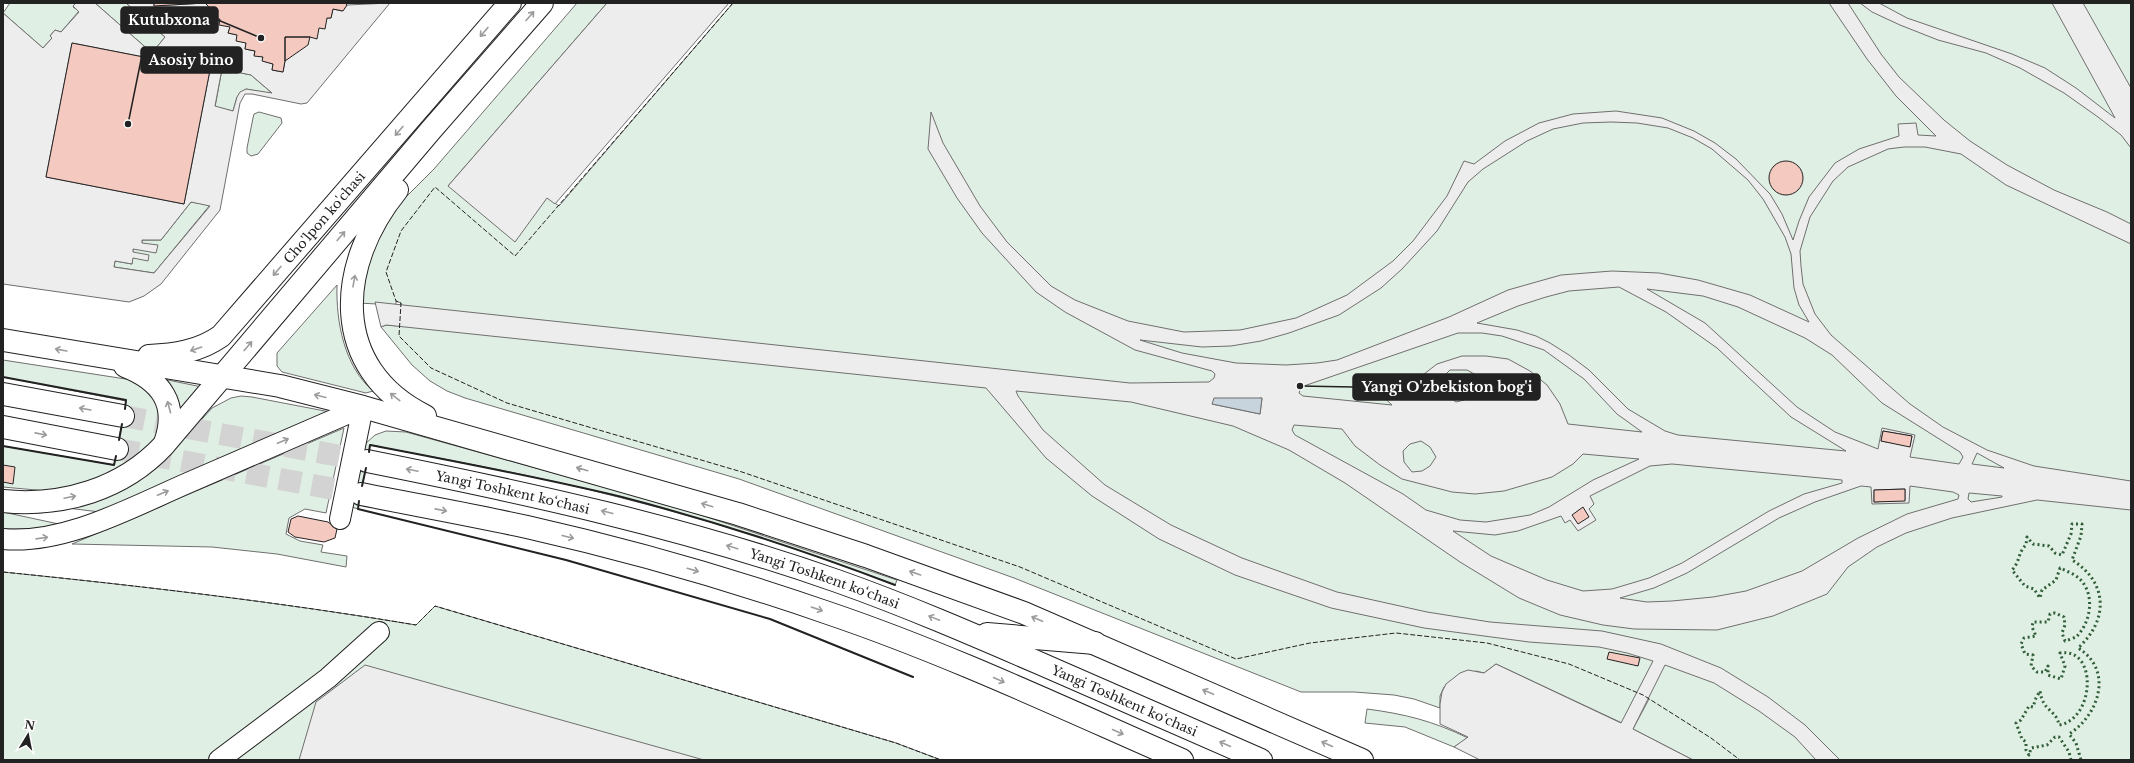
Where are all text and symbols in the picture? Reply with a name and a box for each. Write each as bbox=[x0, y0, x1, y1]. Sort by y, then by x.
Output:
callout: Kutubxona bbox=[121, 7, 218, 33]
text: Kutubxona bbox=[128, 11, 210, 29]
one-way arrow bbox=[526, 11, 535, 21]
one-way arrow bbox=[480, 27, 489, 38]
callout: Asosiy bino bbox=[141, 47, 242, 73]
text: Asosiy bino bbox=[148, 51, 233, 69]
one-way arrow bbox=[394, 125, 403, 136]
street label: Cho'lpon ko'chasi bbox=[279, 167, 369, 267]
one-way arrow bbox=[336, 231, 345, 241]
one-way arrow bbox=[272, 266, 281, 276]
one-way arrow bbox=[351, 275, 359, 288]
one-way arrow bbox=[244, 340, 253, 351]
one-way arrow bbox=[191, 345, 203, 353]
one-way arrow bbox=[55, 346, 68, 354]
callout: Yangi O'zbekiston bog'i bbox=[1353, 374, 1540, 400]
text: Yangi O'zbekiston bog'i bbox=[1360, 378, 1533, 396]
one-way arrow bbox=[314, 392, 327, 399]
one-way arrow bbox=[389, 393, 400, 402]
one-way arrow bbox=[164, 400, 172, 413]
one-way arrow bbox=[79, 405, 92, 413]
one-way arrow bbox=[34, 431, 47, 439]
one-way arrow bbox=[276, 437, 288, 444]
one-way arrow bbox=[405, 465, 418, 473]
one-way arrow bbox=[576, 465, 589, 472]
street label: Yangi Toshkent ko‘chasi bbox=[433, 467, 592, 518]
one-way arrow bbox=[157, 489, 169, 496]
one-way arrow bbox=[63, 493, 76, 501]
one-way arrow bbox=[701, 501, 714, 508]
one-way arrow bbox=[434, 506, 447, 514]
one-way arrow bbox=[601, 508, 614, 515]
one-way arrow bbox=[561, 533, 574, 541]
one-way arrow bbox=[35, 534, 48, 542]
one-way arrow bbox=[726, 543, 739, 550]
street label: Yangi Toshkent ko‘chasi bbox=[747, 544, 903, 612]
one-way arrow bbox=[687, 567, 700, 574]
one-way arrow bbox=[909, 569, 921, 577]
one-way arrow bbox=[811, 606, 824, 613]
one-way arrow bbox=[928, 614, 940, 622]
one-way arrow bbox=[1031, 614, 1043, 622]
street label: Yangi Toshkent ko‘chasi bbox=[1048, 661, 1201, 740]
one-way arrow bbox=[992, 677, 1004, 684]
one-way arrow bbox=[1202, 688, 1214, 695]
north arrow bbox=[8, 715, 48, 755]
text: N bbox=[23, 717, 37, 733]
one-way arrow bbox=[1111, 729, 1123, 736]
one-way arrow bbox=[1220, 740, 1232, 748]
one-way arrow bbox=[1321, 740, 1333, 747]

